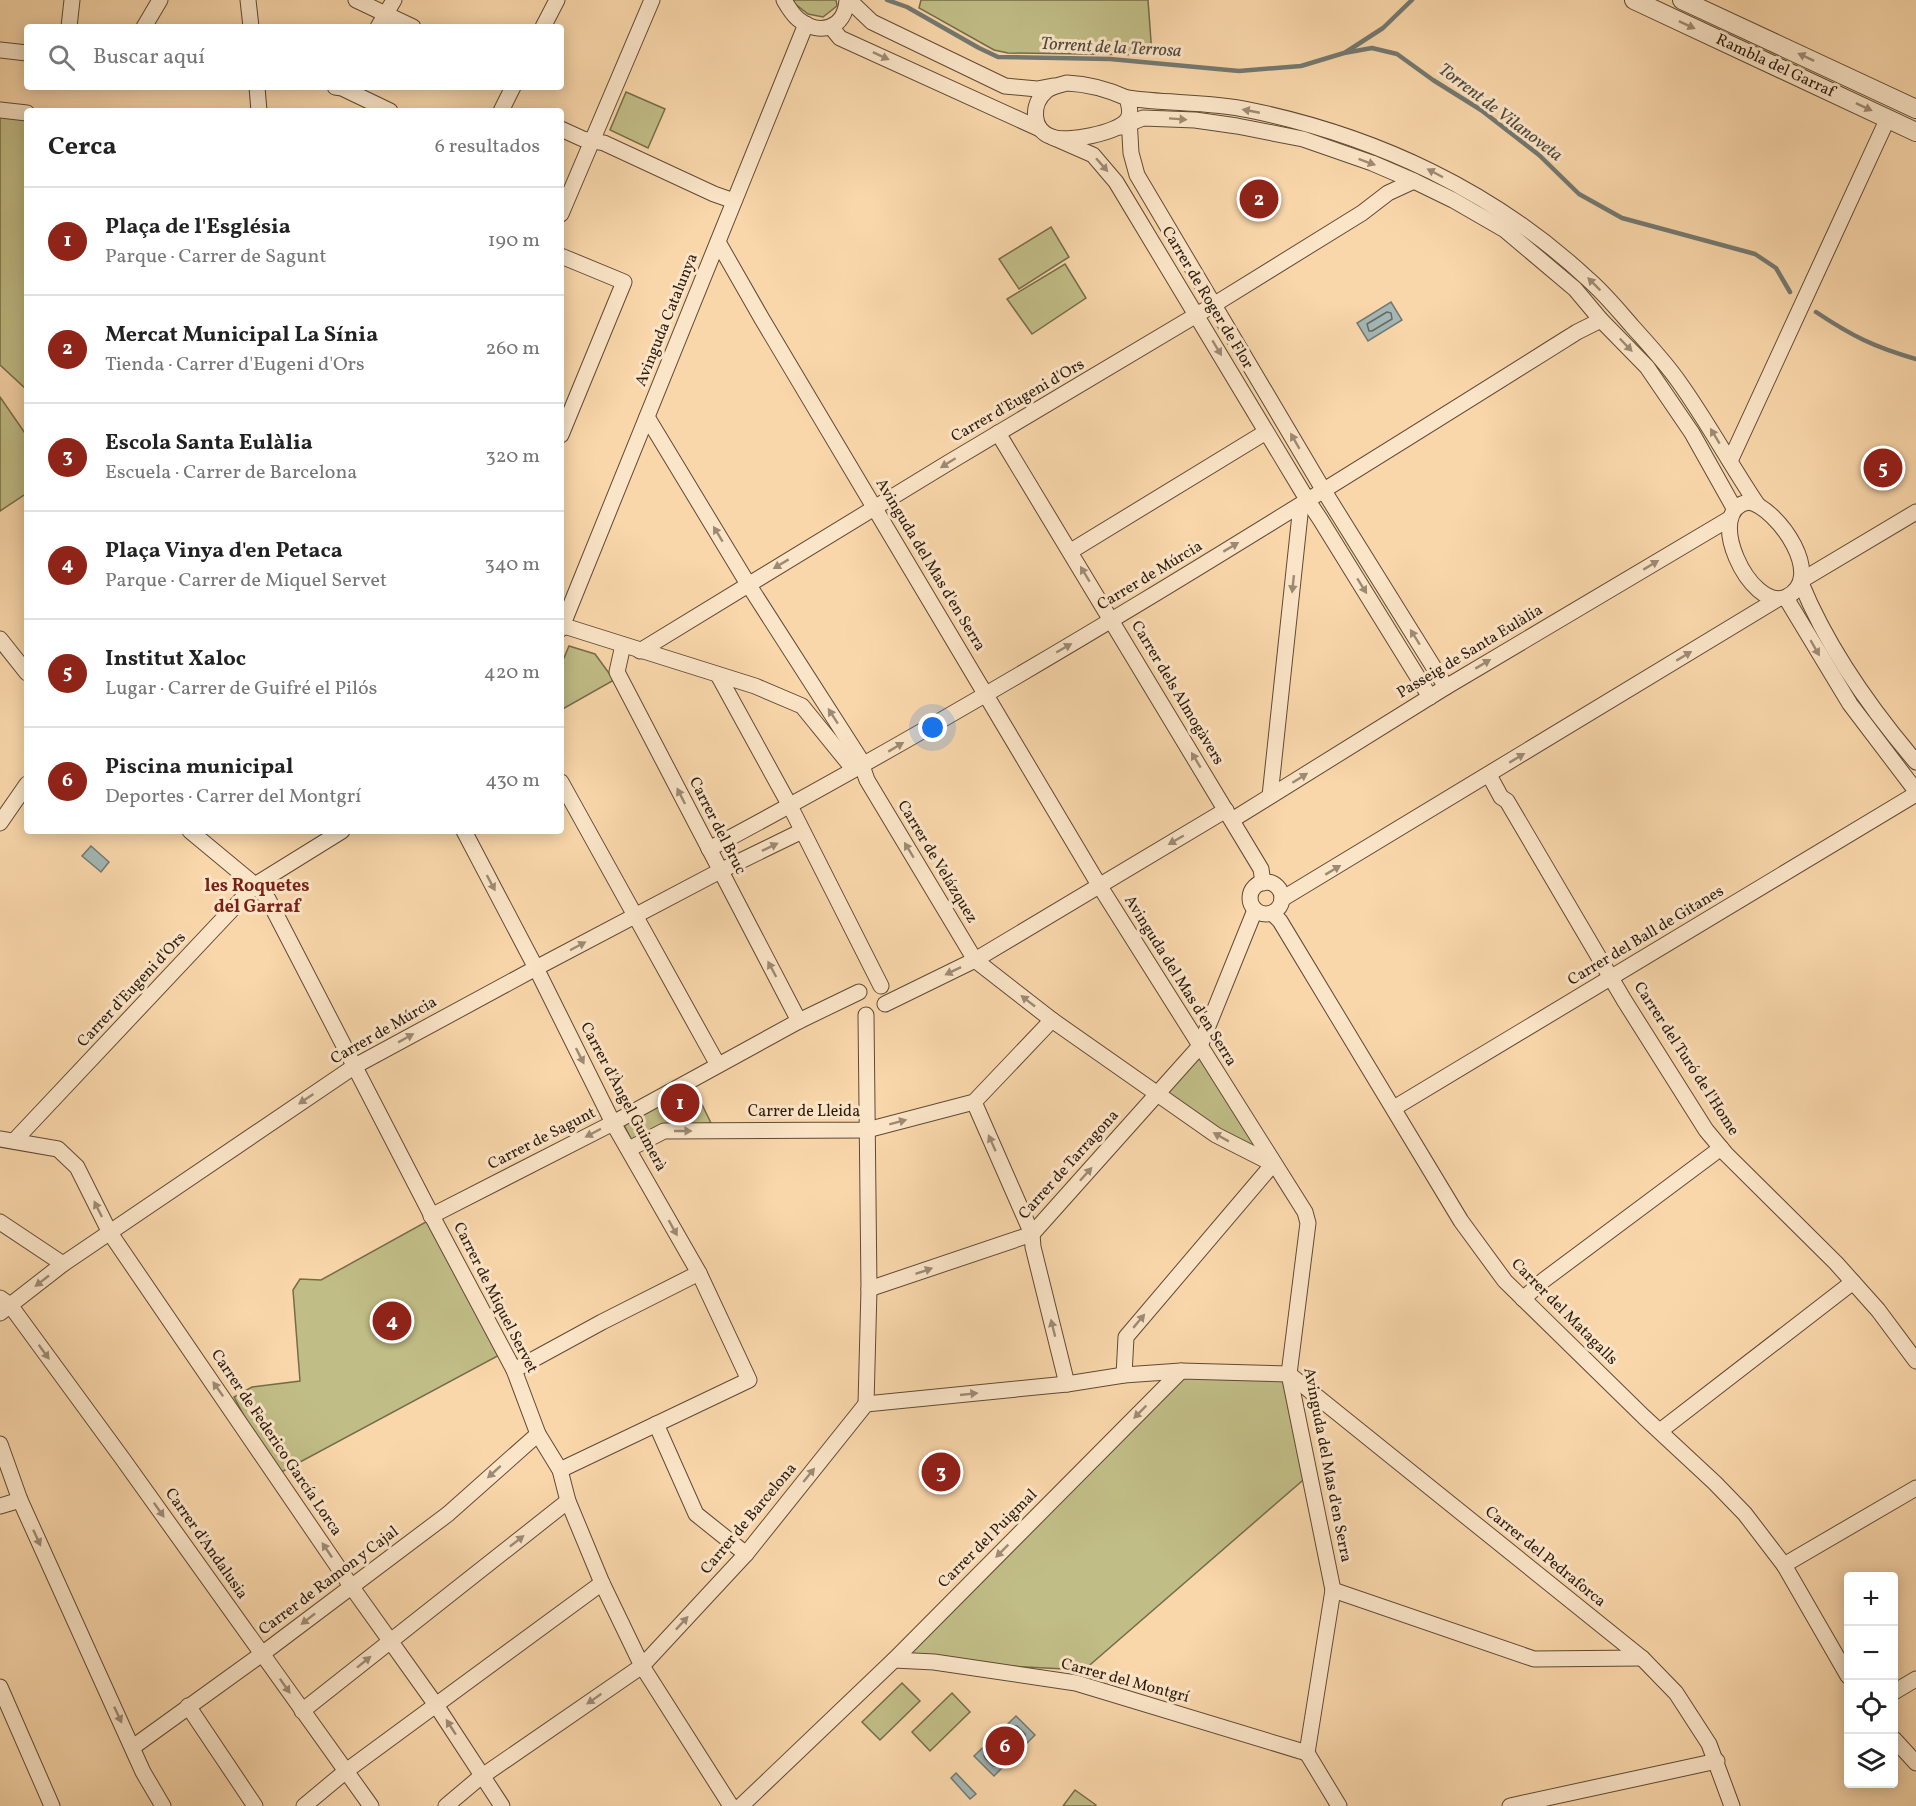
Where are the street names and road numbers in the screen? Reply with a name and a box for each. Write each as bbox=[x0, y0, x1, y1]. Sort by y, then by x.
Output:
street label: Rambla del Garraf bbox=[1712, 29, 1839, 104]
street label: Carrer de Roger de Flor bbox=[1156, 223, 1258, 374]
street label: Avinguda Catalunya bbox=[630, 250, 704, 390]
street label: Carrer d'Eugeni d'Ors bbox=[947, 354, 1089, 448]
street label: Avinguda del Mas d'en Serra bbox=[870, 475, 990, 655]
street label: Carrer de Múrcia bbox=[1093, 536, 1207, 616]
street label: Passeig de Santa Eulàlia bbox=[1393, 600, 1547, 704]
street label: Carrer dels Almogàvers bbox=[1125, 617, 1229, 769]
street label: Carrer del Bruc bbox=[683, 773, 751, 879]
street label: Carrer de Velázquez bbox=[892, 796, 982, 928]
street label: Carrer del Ball de Gitanes bbox=[1564, 881, 1728, 991]
street label: Avinguda del Mas d'en Serra bbox=[1118, 891, 1242, 1071]
street label: Carrer d'Eugeni d'Ors bbox=[73, 927, 191, 1053]
street label: Carrer del Turó de l'Home bbox=[1628, 978, 1744, 1140]
street label: Carrer de Múrcia bbox=[327, 992, 441, 1070]
street label: Carrer d'Àngel Guimerà bbox=[574, 1018, 672, 1176]
street label: Carrer de Lleida bbox=[748, 1101, 860, 1123]
street label: Carrer de Sagunt bbox=[484, 1102, 600, 1176]
street label: Carrer de Tarragona bbox=[1014, 1105, 1124, 1225]
street label: Carrer de Miquel Servet bbox=[447, 1219, 543, 1378]
street label: Carrer del Matagalls bbox=[1506, 1254, 1622, 1370]
street label: Carrer de Federico García Lorca bbox=[205, 1345, 347, 1541]
street label: Avinguda del Mas d'en Serra bbox=[1297, 1366, 1357, 1564]
street label: Carrer de Barcelona bbox=[696, 1459, 802, 1579]
street label: Carrer d'Andalusia bbox=[159, 1484, 253, 1604]
street label: Carrer del Puigmal bbox=[934, 1484, 1043, 1593]
street label: Carrer del Pedraforca bbox=[1480, 1501, 1610, 1613]
street label: Carrer de Ramon y Cajal bbox=[254, 1521, 404, 1641]
street label: Carrer del Montgrí bbox=[1058, 1653, 1192, 1709]

